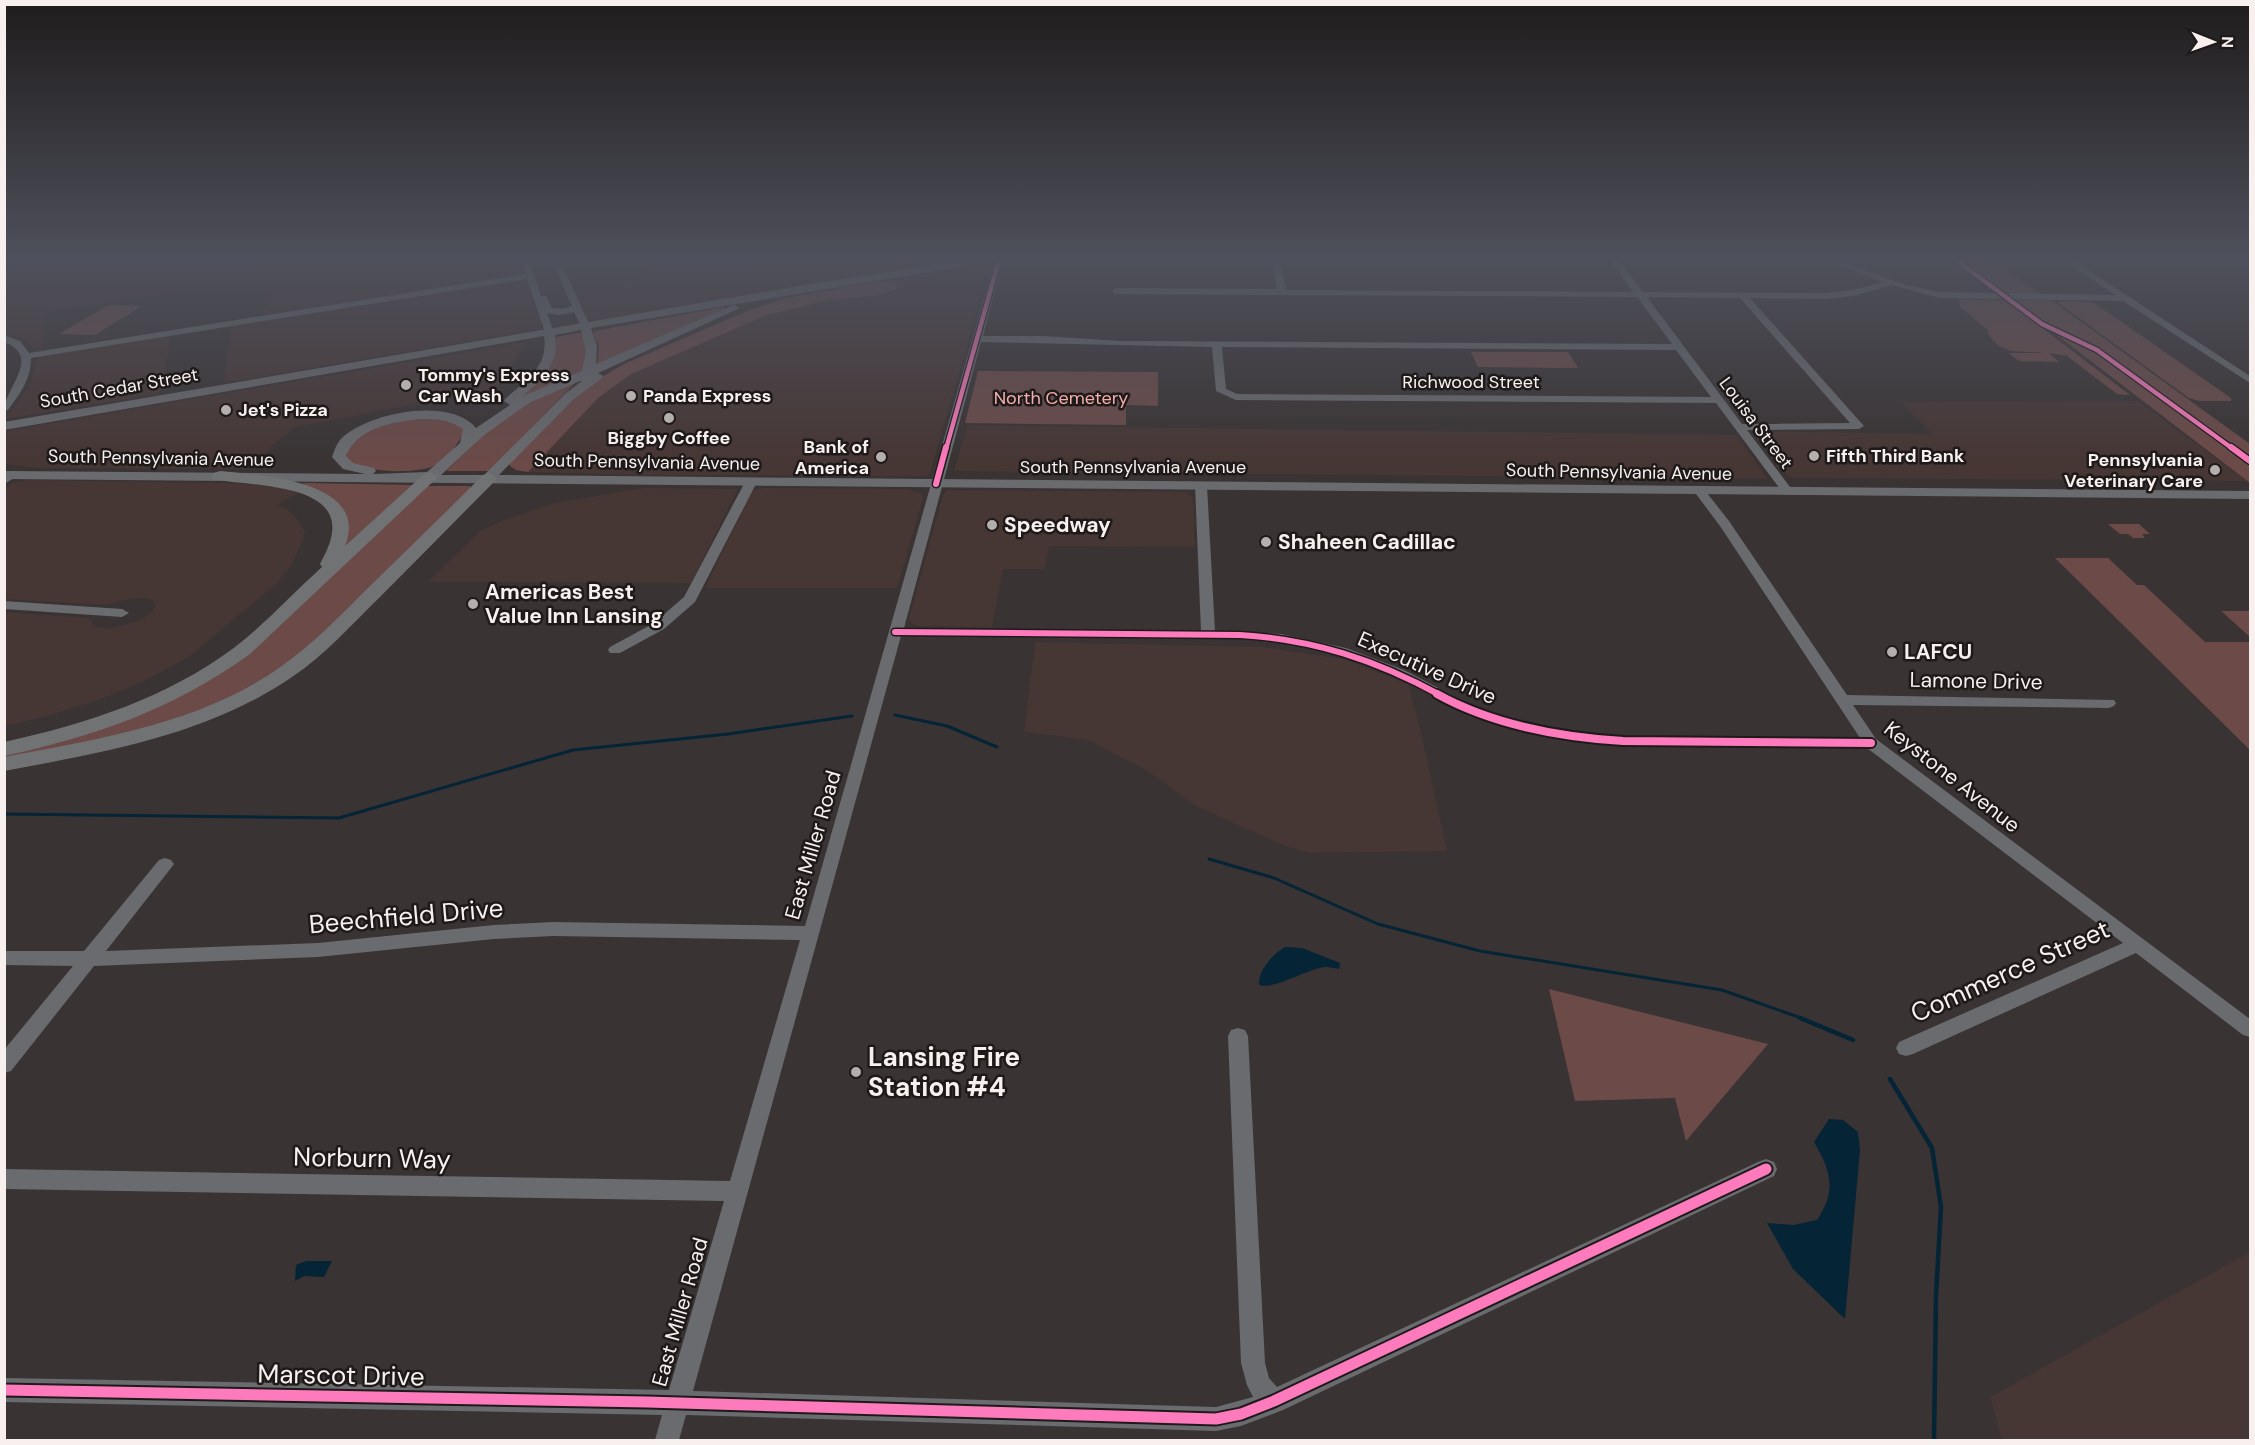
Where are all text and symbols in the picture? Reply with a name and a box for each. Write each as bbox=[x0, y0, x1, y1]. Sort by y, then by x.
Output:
north arrow bbox=[2183, 12, 2243, 72]
text: N bbox=[2217, 36, 2238, 48]
street label: South Cedar Street bbox=[38, 362, 200, 414]
place label: Tommy's Express Car Wash bbox=[418, 363, 570, 408]
street label: Richwood Street bbox=[1402, 370, 1540, 394]
street label: Louisa Street bbox=[1714, 372, 1798, 474]
marker: Tommy's Express Car Wash bbox=[399, 378, 413, 392]
place label: Panda Express bbox=[643, 384, 771, 408]
park label: North Cemetery bbox=[994, 386, 1128, 410]
marker: Panda Express bbox=[624, 389, 638, 403]
place label: Jet's Pizza bbox=[238, 398, 328, 422]
marker: Jet's Pizza bbox=[219, 403, 233, 417]
marker: Biggby Coffee bbox=[662, 411, 676, 425]
place label: Biggby Coffee bbox=[608, 426, 731, 450]
place label: Bank of America bbox=[795, 435, 869, 480]
street label: South Pennsylvania Avenue bbox=[48, 444, 274, 472]
place label: Fifth Third Bank bbox=[1826, 444, 1965, 468]
street label: South Pennsylvania Avenue bbox=[534, 448, 760, 476]
place label: Pennsylvania Veterinary Care bbox=[2064, 448, 2203, 493]
marker: Fifth Third Bank bbox=[1807, 449, 1821, 463]
marker: Bank of America bbox=[874, 450, 888, 464]
street label: South Pennsylvania Avenue bbox=[1020, 455, 1246, 479]
street label: South Pennsylvania Avenue bbox=[1506, 458, 1732, 486]
marker: Pennsylvania Veterinary Care bbox=[2208, 463, 2222, 477]
place label: Speedway bbox=[1004, 511, 1111, 539]
marker: Speedway bbox=[985, 518, 999, 532]
place label: Shaheen Cadillac bbox=[1278, 528, 1456, 556]
marker: Shaheen Cadillac bbox=[1259, 535, 1273, 549]
place label: Americas Best Value Inn Lansing bbox=[485, 578, 663, 630]
marker: Americas Best Value Inn Lansing bbox=[466, 597, 480, 611]
street label: Executive Drive bbox=[1353, 625, 1501, 711]
place label: LAFCU bbox=[1904, 638, 1972, 666]
marker: LAFCU bbox=[1885, 645, 1899, 659]
street label: Lamone Drive bbox=[1909, 666, 2043, 696]
street label: Keystone Avenue bbox=[1878, 715, 2026, 839]
street label: East Miller Road bbox=[778, 767, 848, 923]
street label: Beechfield Drive bbox=[307, 891, 505, 941]
street label: Commerce Street bbox=[1905, 912, 2115, 1030]
place label: Lansing Fire Station #4 bbox=[868, 1040, 1020, 1104]
marker: Lansing Fire Station #4 bbox=[849, 1065, 863, 1079]
street label: Norburn Way bbox=[293, 1140, 451, 1176]
street label: East Miller Road bbox=[645, 1234, 715, 1390]
street label: Marscot Drive bbox=[257, 1357, 425, 1393]

